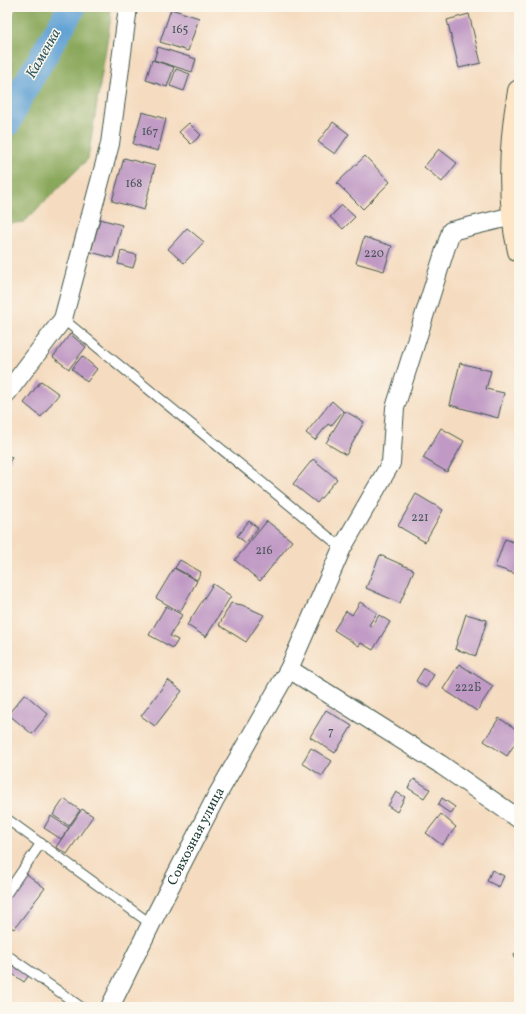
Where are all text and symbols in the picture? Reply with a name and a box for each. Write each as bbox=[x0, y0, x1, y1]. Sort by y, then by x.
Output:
house number: 165 bbox=[172, 22, 188, 38]
water label: Каменка bbox=[21, 25, 67, 83]
house number: 167 bbox=[142, 124, 158, 140]
house number: 168 bbox=[126, 176, 142, 192]
house number: 220 bbox=[364, 246, 384, 262]
house number: 221 bbox=[411, 510, 429, 526]
house number: 216 bbox=[255, 543, 273, 559]
house number: 222Б bbox=[455, 680, 481, 696]
house number: 7 bbox=[328, 724, 334, 740]
street label: Совхозная улица bbox=[163, 784, 229, 889]

